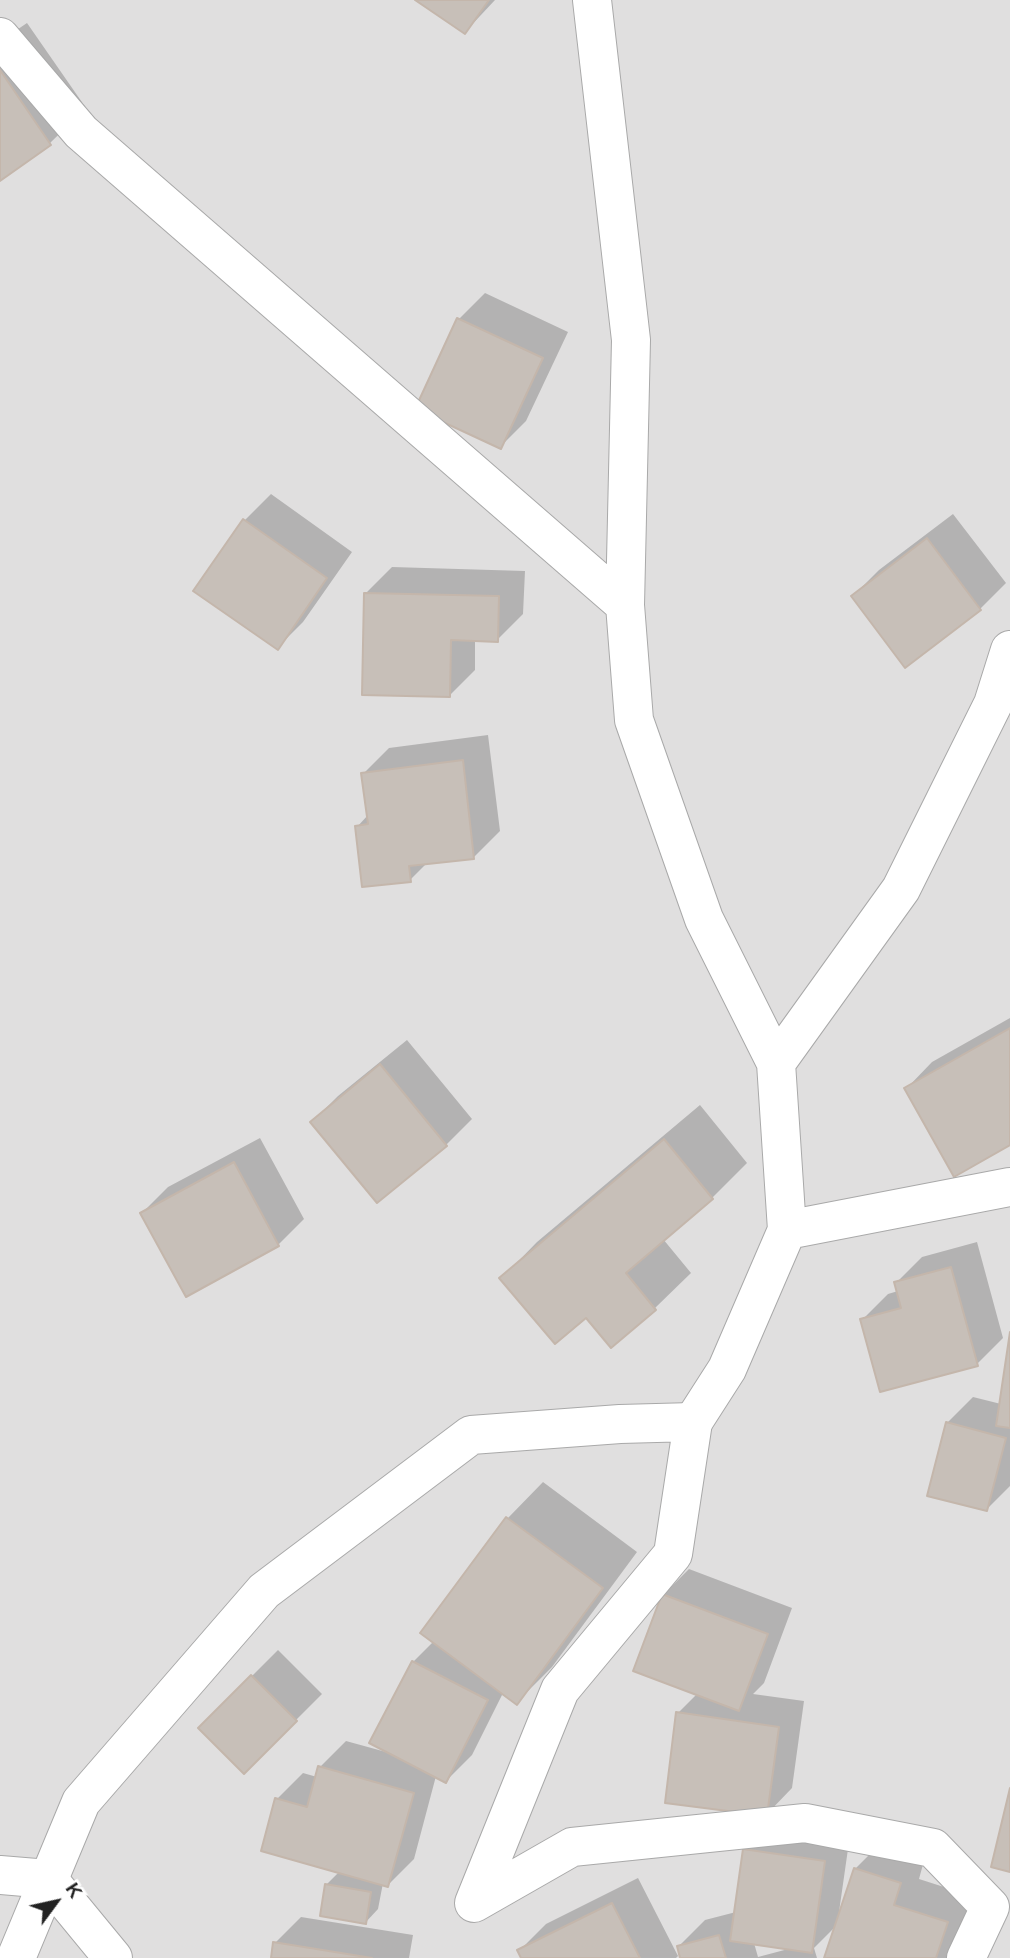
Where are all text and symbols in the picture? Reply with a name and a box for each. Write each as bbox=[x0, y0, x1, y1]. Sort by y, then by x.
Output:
north arrow bbox=[21, 1867, 91, 1937]
text: K bbox=[61, 1879, 87, 1902]

